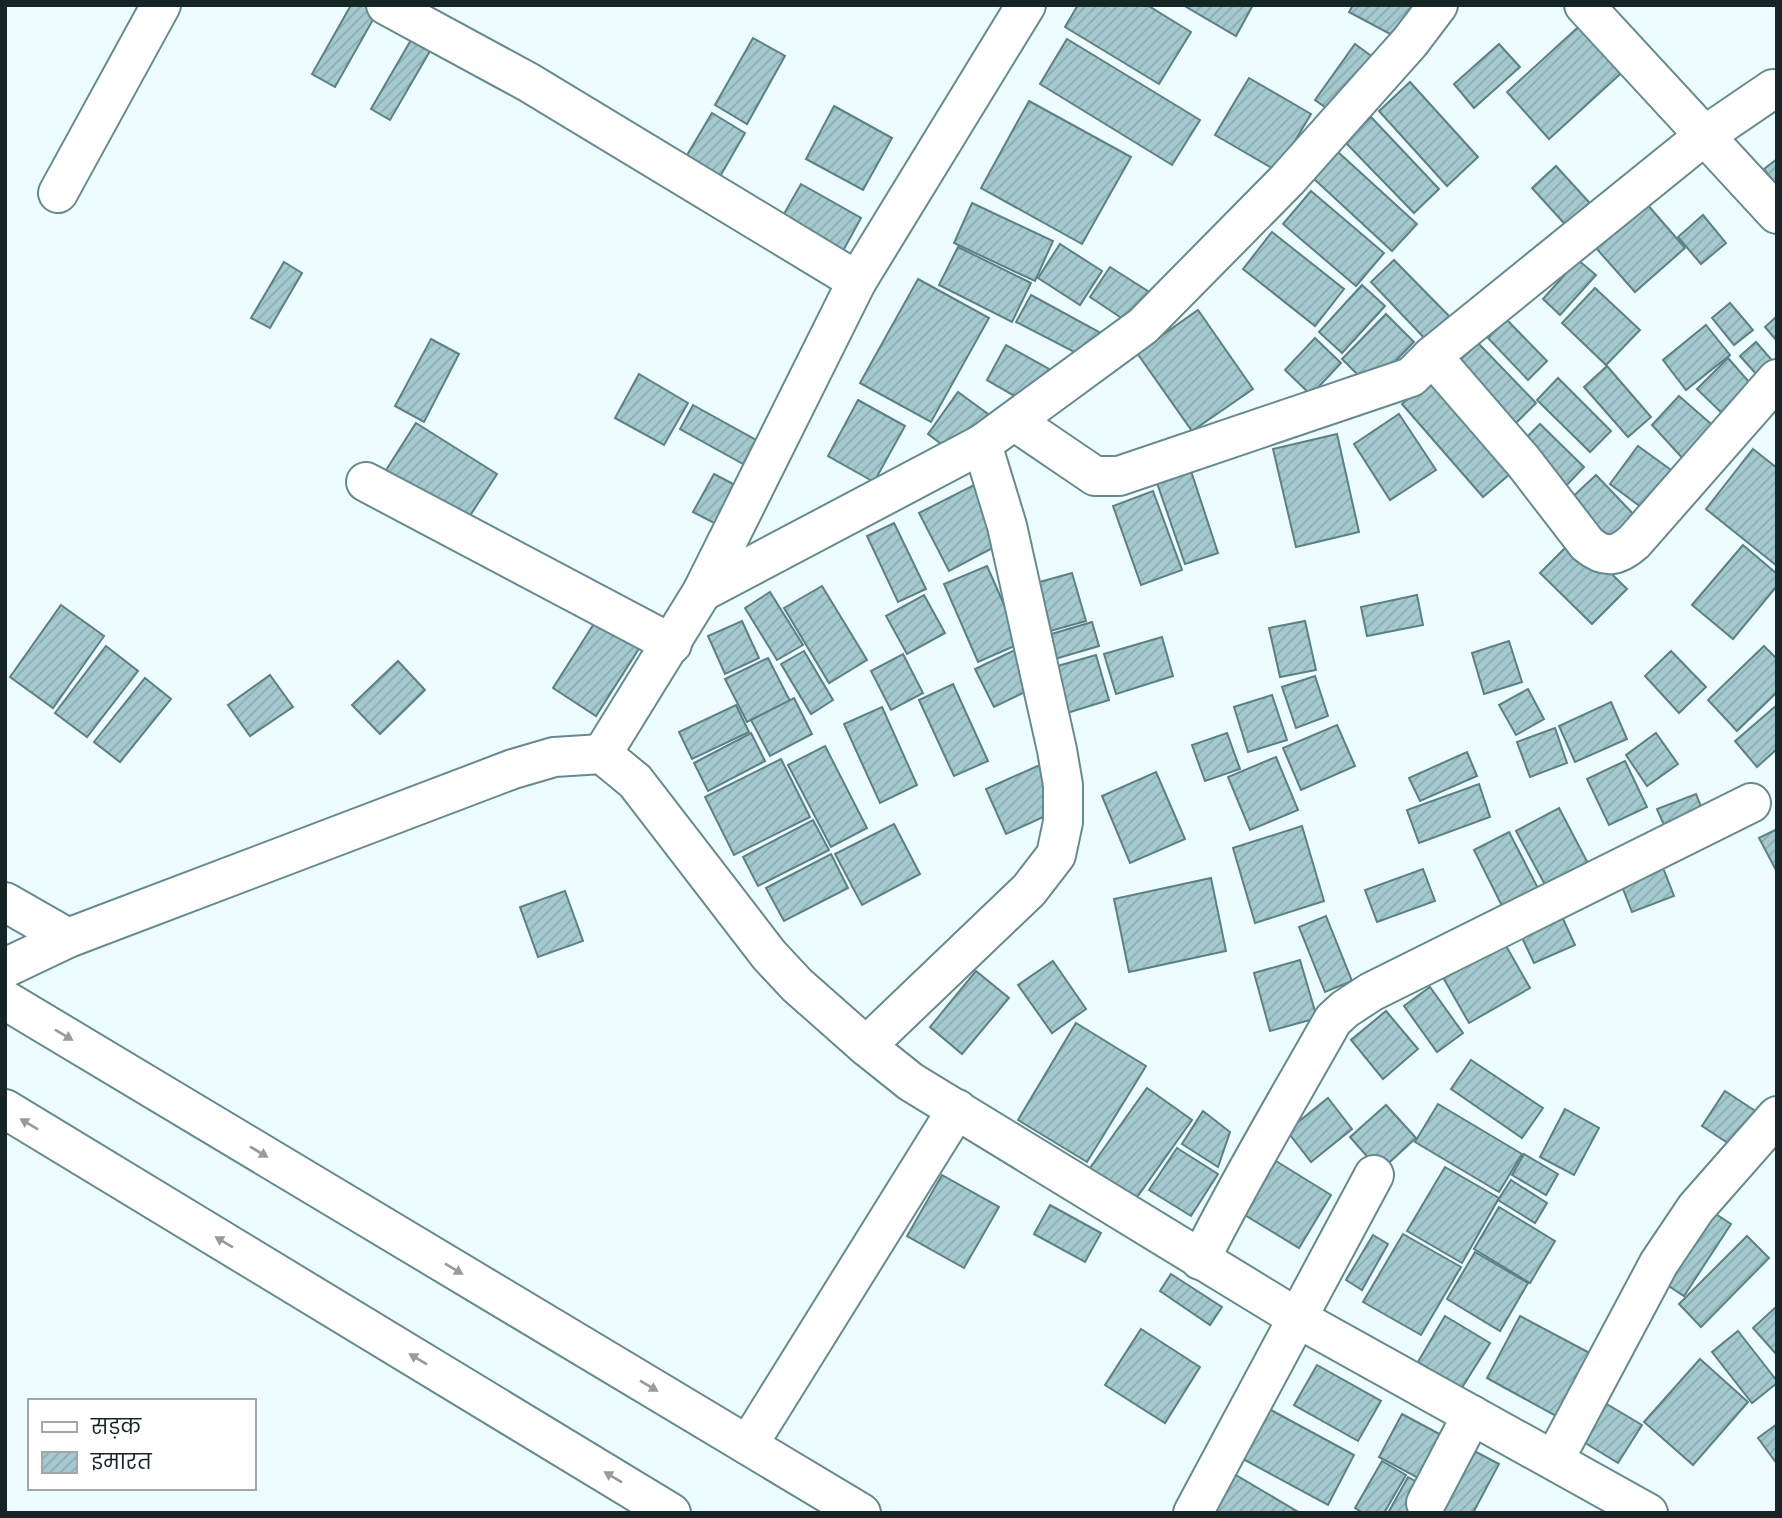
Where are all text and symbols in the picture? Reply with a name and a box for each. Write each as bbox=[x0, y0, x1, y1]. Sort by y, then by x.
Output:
one-way arrow bbox=[54, 1029, 73, 1041]
one-way arrow bbox=[20, 1117, 39, 1130]
one-way arrow bbox=[249, 1146, 268, 1158]
one-way arrow bbox=[214, 1235, 233, 1248]
one-way arrow bbox=[445, 1263, 464, 1275]
one-way arrow bbox=[409, 1353, 428, 1366]
one-way arrow bbox=[640, 1379, 659, 1392]
legend bbox=[28, 1399, 256, 1490]
text: सड़क bbox=[90, 1412, 142, 1441]
text: इमारत bbox=[90, 1447, 153, 1476]
one-way arrow bbox=[603, 1471, 622, 1484]

